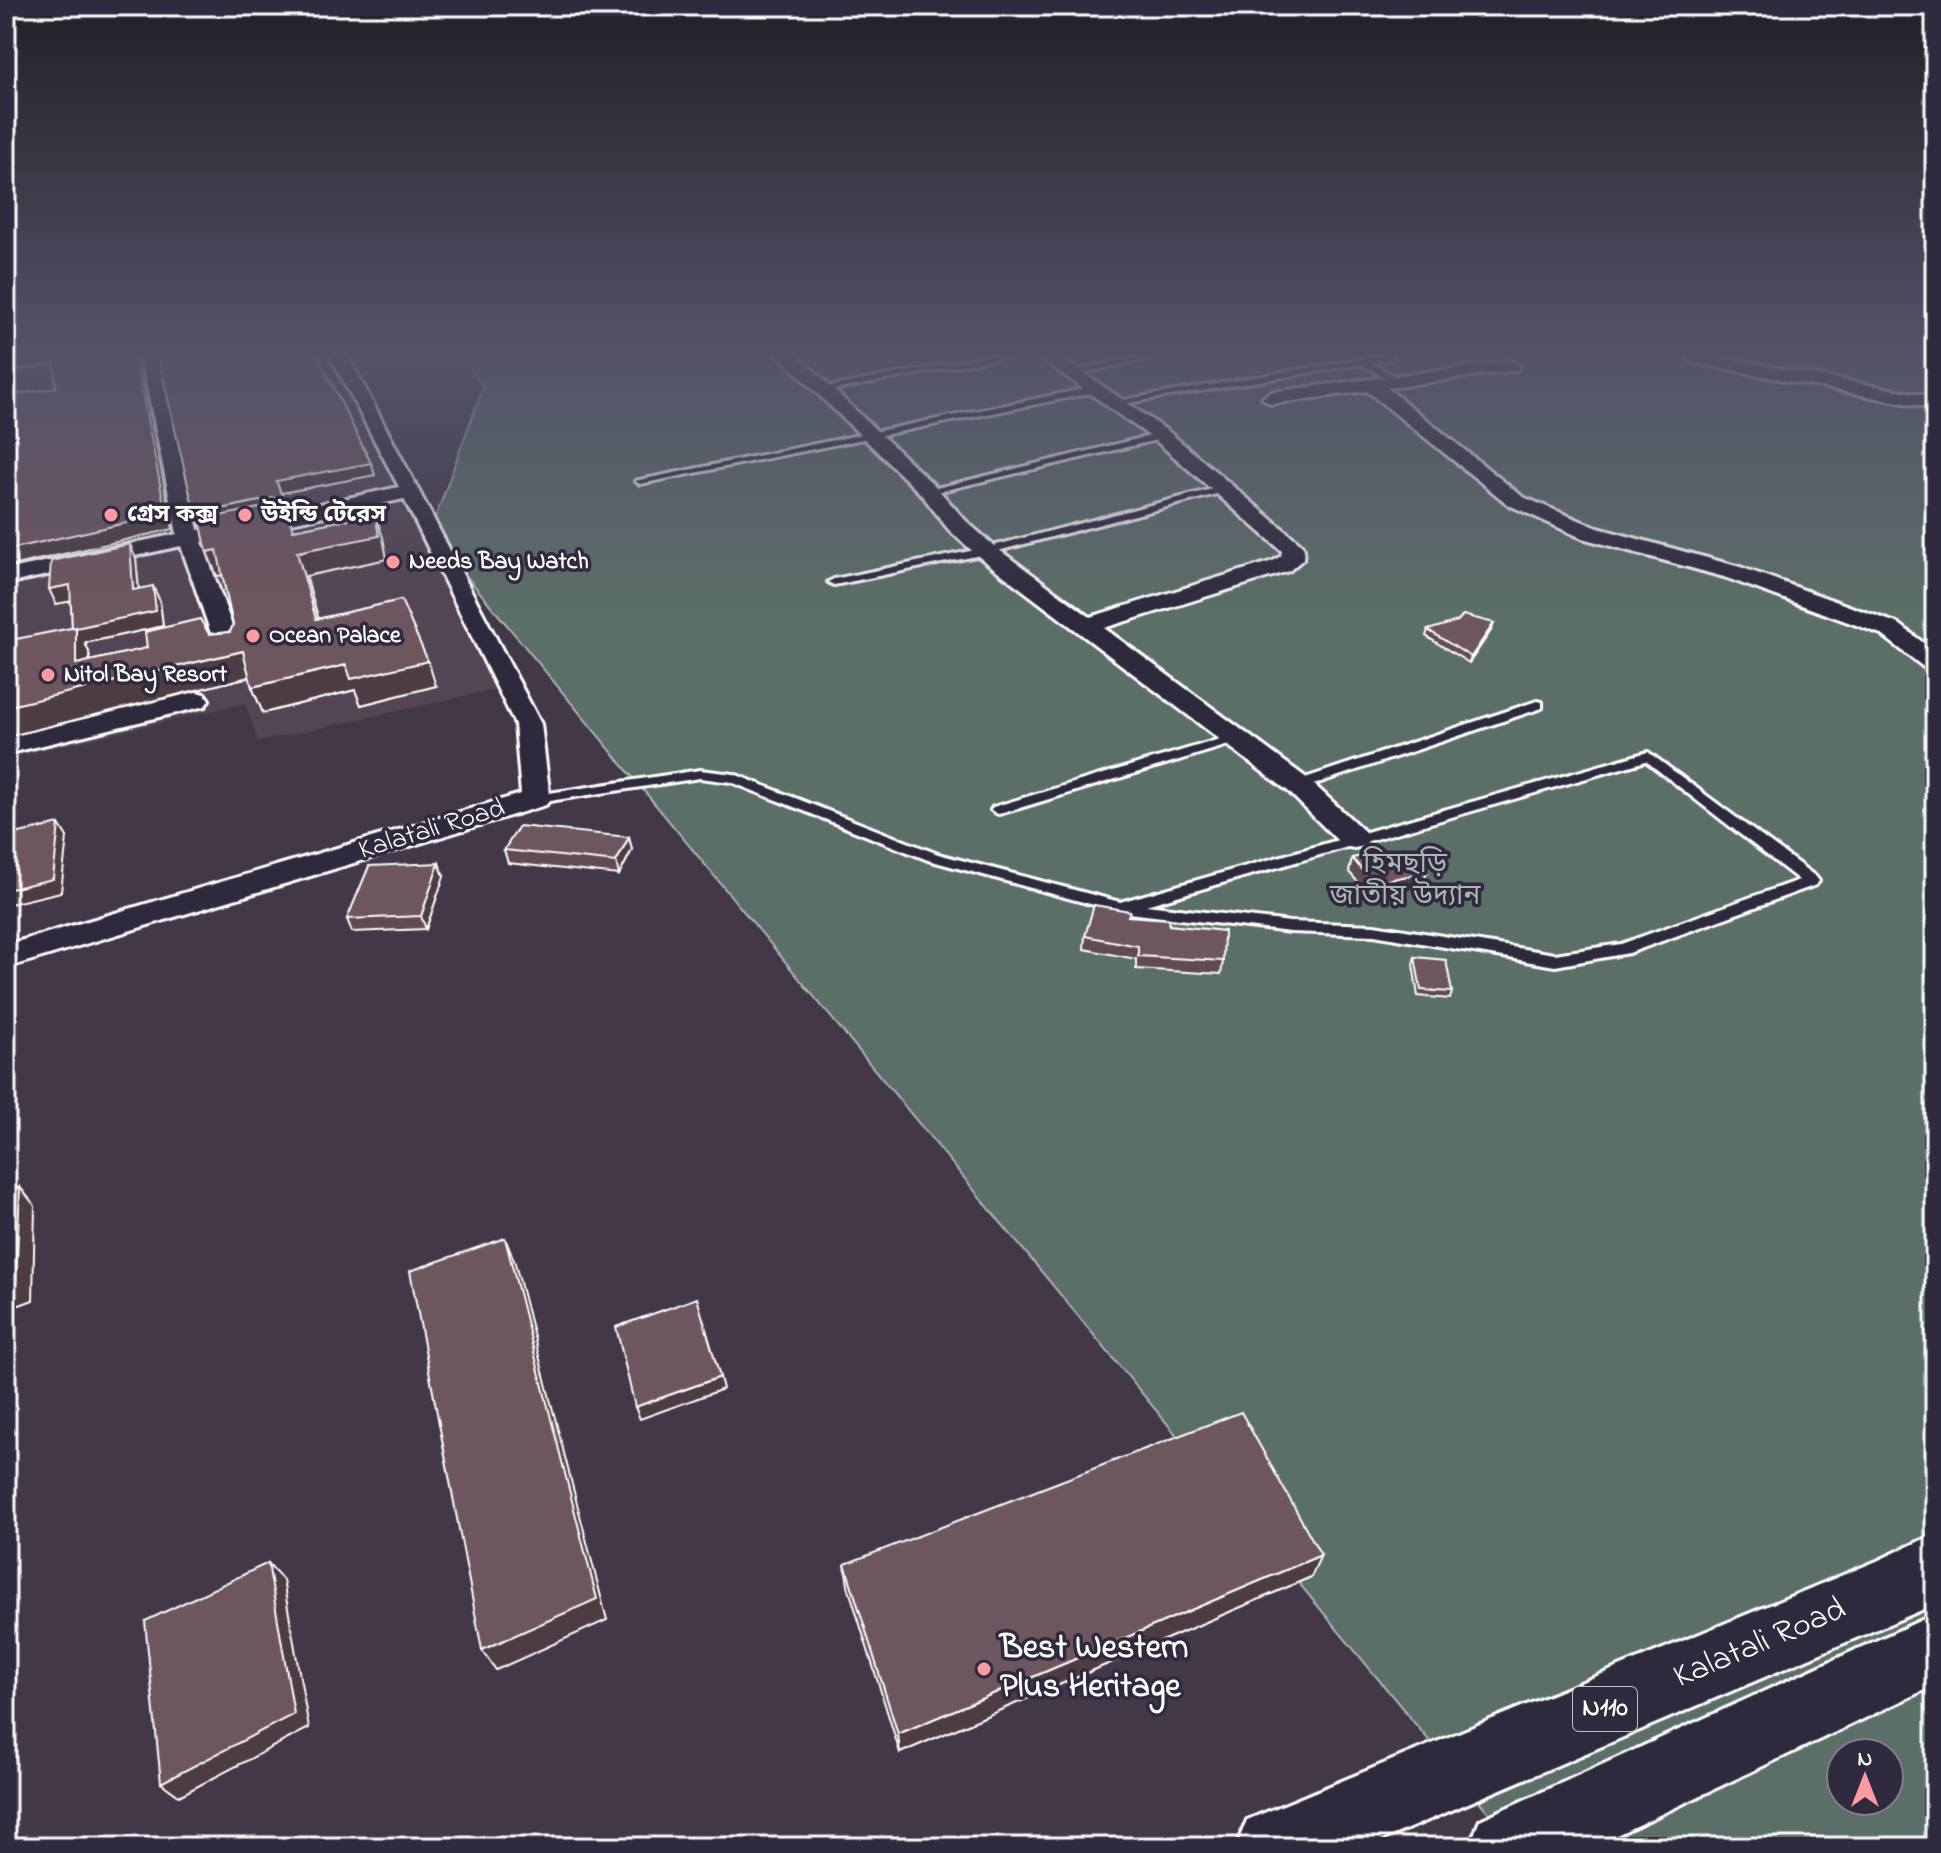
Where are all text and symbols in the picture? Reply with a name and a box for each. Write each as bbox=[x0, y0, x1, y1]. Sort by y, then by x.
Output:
place label: গ্রেস কক্স bbox=[127, 498, 219, 533]
place label: উইন্ডি টেরেস bbox=[260, 498, 386, 533]
marker: গ্রেস কক্স bbox=[102, 506, 120, 524]
marker: উইন্ডি টেরেস bbox=[236, 506, 254, 524]
place label: Needs Bay Watch bbox=[409, 545, 589, 581]
marker: Needs Bay Watch bbox=[384, 553, 402, 571]
place label: Ocean Palace bbox=[269, 619, 402, 654]
marker: Ocean Palace bbox=[244, 627, 262, 645]
place label: Nitol Bay Resort bbox=[64, 658, 228, 694]
marker: Nitol Bay Resort bbox=[39, 666, 57, 684]
street label: Kalatali Road bbox=[354, 788, 510, 872]
park label: হিমছড়ি জাতীয় উদ্যান bbox=[1329, 845, 1481, 918]
street label: Kalatali Road bbox=[1666, 1585, 1854, 1703]
place label: Best Western Plus Heritage bbox=[998, 1624, 1188, 1714]
marker: Best Western Plus Heritage bbox=[975, 1660, 993, 1678]
road number: N110 bbox=[1573, 1687, 1637, 1731]
north arrow bbox=[1825, 1737, 1905, 1817]
text: N bbox=[1858, 1744, 1872, 1776]

